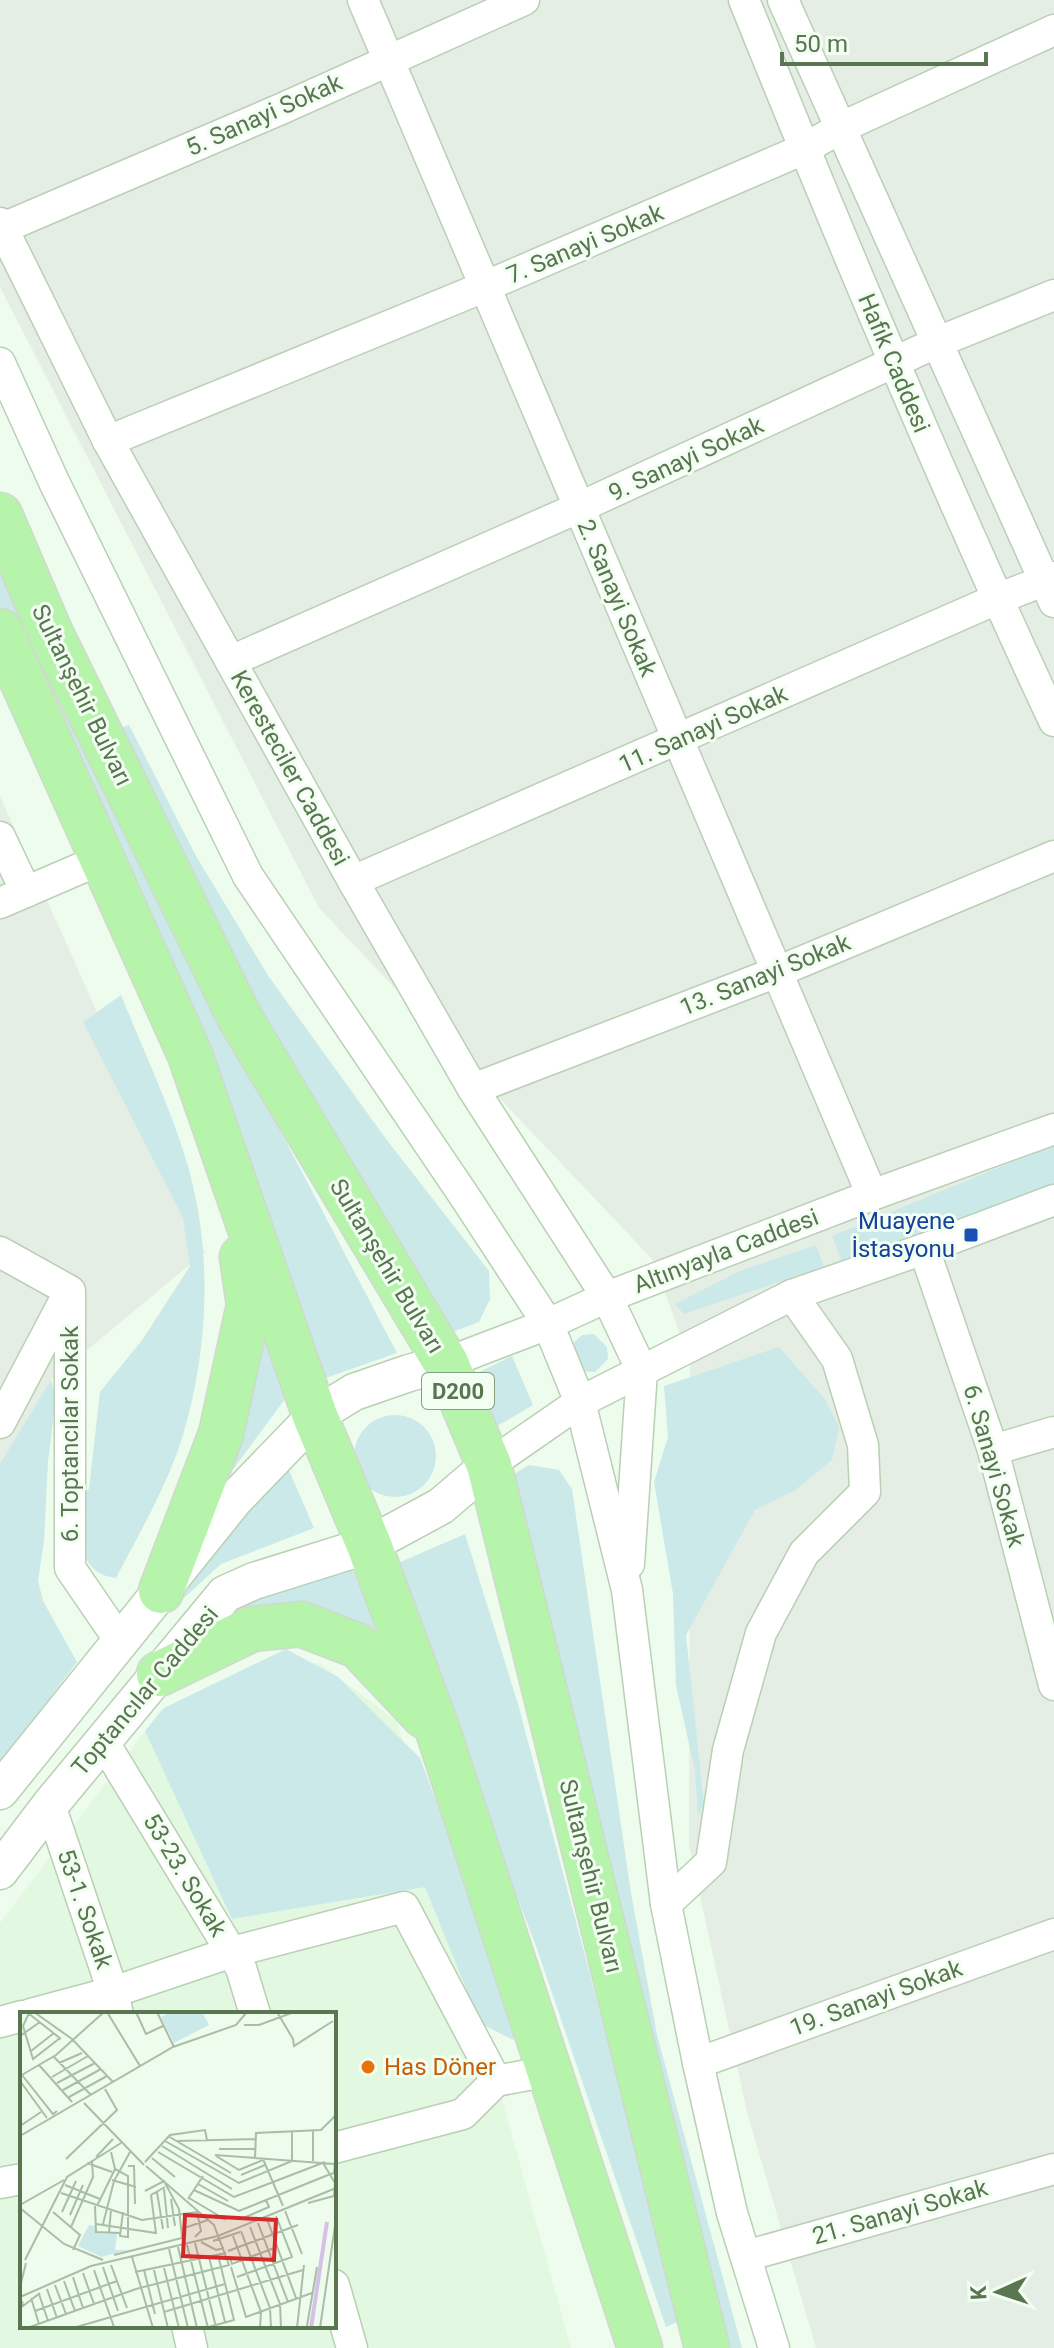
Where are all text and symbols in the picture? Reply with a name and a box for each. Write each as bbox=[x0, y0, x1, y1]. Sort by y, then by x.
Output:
scale bar bbox=[782, 16, 986, 66]
text: 50 m bbox=[794, 30, 848, 58]
street label: 5. Sanayi Sokak bbox=[182, 68, 347, 162]
street label: 7. Sanayi Sokak bbox=[502, 198, 668, 290]
street label: Hafik Caddesi bbox=[852, 289, 936, 437]
street label: 9. Sanayi Sokak bbox=[604, 411, 769, 507]
street label: 2. Sanayi Sokak bbox=[571, 515, 663, 681]
street label: Sultanşehir Bulvarı bbox=[26, 600, 138, 790]
street label: Keresteciler Caddesi bbox=[225, 666, 355, 870]
street label: 11. Sanayi Sokak bbox=[615, 679, 792, 779]
street label: 13. Sanayi Sokak bbox=[676, 928, 855, 1022]
street label: Sultanşehir Bulvarı bbox=[324, 1174, 450, 1358]
street label: Altınyayla Caddesi bbox=[630, 1203, 822, 1299]
place label: Muayene İstasyonu bbox=[851, 1207, 955, 1263]
marker: Muayene İstasyonu bbox=[962, 1226, 980, 1244]
street label: 6. Toptancılar Sokak bbox=[56, 1325, 84, 1542]
road number: D200 bbox=[422, 1373, 494, 1409]
street label: 6. Sanayi Sokak bbox=[957, 1382, 1031, 1551]
street label: Toptancılar Caddesi bbox=[66, 1601, 224, 1781]
street label: Sultanşehir Bulvarı bbox=[553, 1776, 629, 1976]
street label: 53-23. Sokak bbox=[137, 1809, 233, 1942]
street label: 53-1. Sokak bbox=[51, 1845, 119, 1973]
street label: 19. Sanayi Sokak bbox=[786, 1954, 967, 2042]
inset map bbox=[20, 2012, 336, 2328]
place label: Has Döner bbox=[384, 2053, 496, 2081]
marker: Has Döner bbox=[359, 2058, 377, 2076]
street label: 21. Sanayi Sokak bbox=[809, 2173, 992, 2250]
north arrow bbox=[958, 2252, 1038, 2332]
text: K bbox=[966, 2284, 991, 2301]

